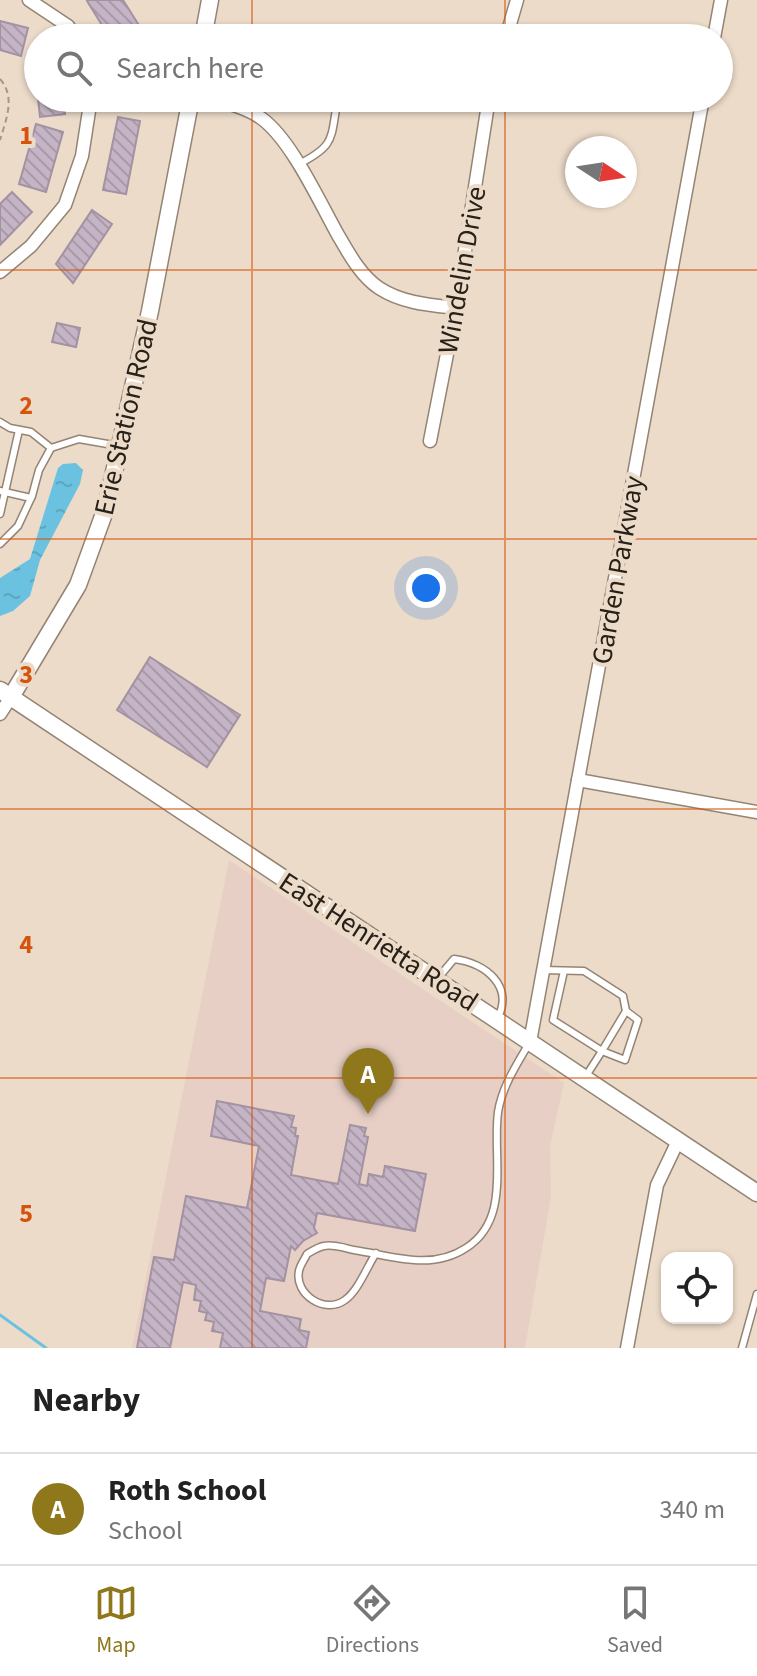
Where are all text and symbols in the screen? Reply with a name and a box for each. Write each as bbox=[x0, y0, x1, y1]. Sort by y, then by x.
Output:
search box bbox=[24, 24, 733, 112]
icon: search bbox=[52, 46, 96, 90]
text: Search here bbox=[116, 47, 264, 90]
text: 1 bbox=[19, 117, 33, 154]
north arrow bbox=[565, 136, 637, 208]
street label: Windelin Drive bbox=[428, 183, 496, 357]
street label: Erie Station Road bbox=[84, 315, 168, 519]
text: 2 bbox=[19, 387, 33, 424]
street label: Garden Parkway bbox=[582, 473, 654, 667]
your location bbox=[406, 568, 446, 608]
text: 3 bbox=[19, 656, 33, 693]
street label: East Henrietta Road bbox=[271, 862, 486, 1021]
text: 4 bbox=[19, 926, 33, 963]
pin: A bbox=[342, 1048, 394, 1114]
text: 5 bbox=[19, 1195, 33, 1232]
map controls bbox=[661, 1252, 733, 1324]
button: locate bbox=[661, 1252, 733, 1324]
text: Nearby bbox=[32, 1376, 140, 1425]
text: Roth School bbox=[108, 1469, 266, 1512]
text: A bbox=[51, 1491, 65, 1528]
text: 340 m bbox=[659, 1491, 725, 1528]
text: School bbox=[108, 1512, 183, 1549]
tab: Map bbox=[94, 1581, 138, 1661]
tab: Directions bbox=[326, 1581, 419, 1661]
tab: Saved bbox=[607, 1581, 663, 1661]

